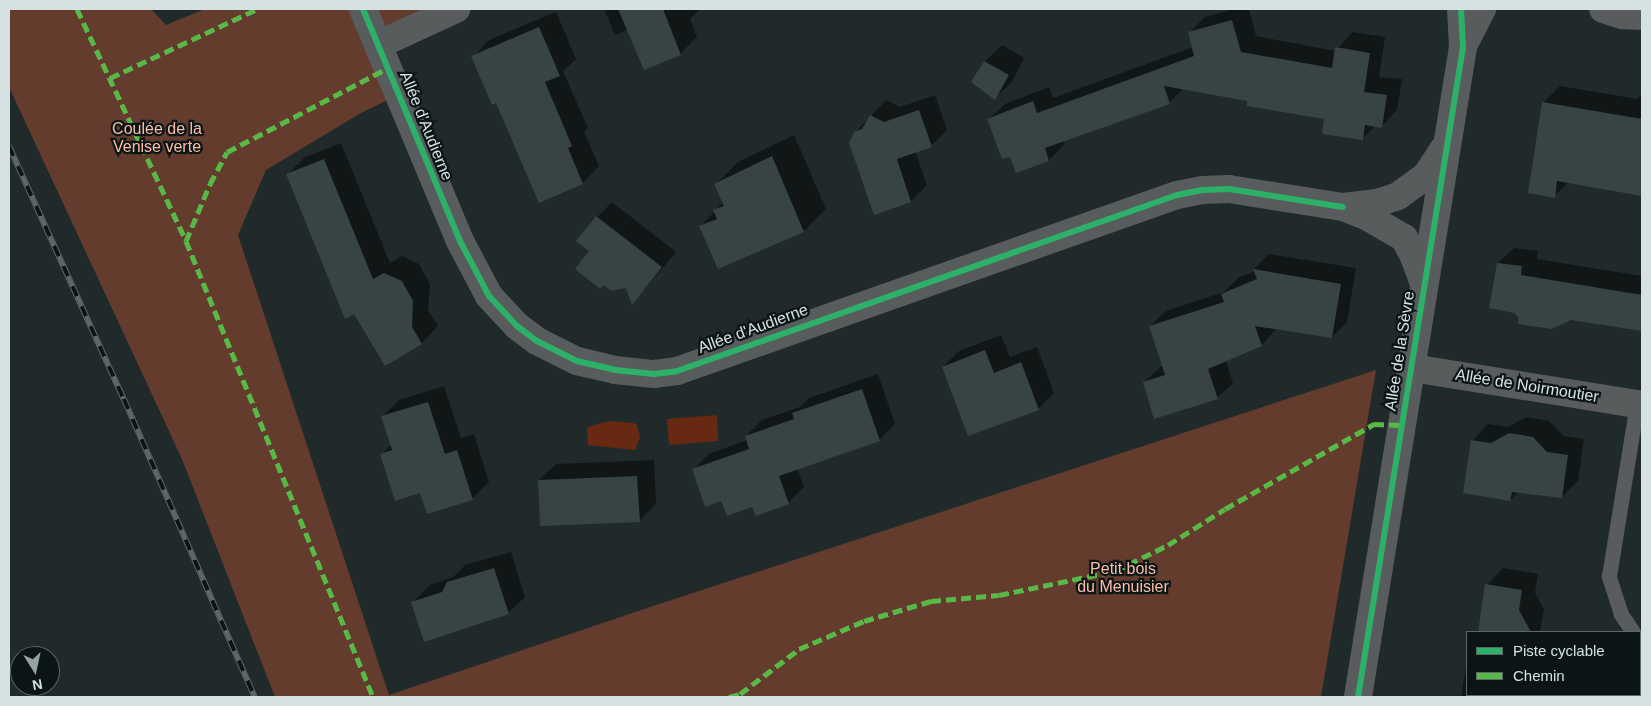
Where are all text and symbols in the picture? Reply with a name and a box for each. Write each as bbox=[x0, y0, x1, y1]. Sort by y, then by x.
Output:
street label: Allée d'Audierne bbox=[395, 69, 457, 183]
park label: Coulée de la Venise verte bbox=[112, 119, 202, 157]
street label: Allée de la Sèvre bbox=[1381, 290, 1419, 412]
street label: Allée d'Audierne bbox=[695, 300, 811, 358]
street label: Allée de Noirmoutier bbox=[1454, 365, 1600, 407]
park label: Petit bois du Menuisier bbox=[1077, 559, 1169, 597]
legend bbox=[1466, 631, 1641, 696]
text: Piste cyclable bbox=[1513, 642, 1605, 659]
north arrow bbox=[10, 646, 60, 696]
text: Chemin bbox=[1513, 667, 1565, 684]
text: N bbox=[31, 676, 44, 694]

